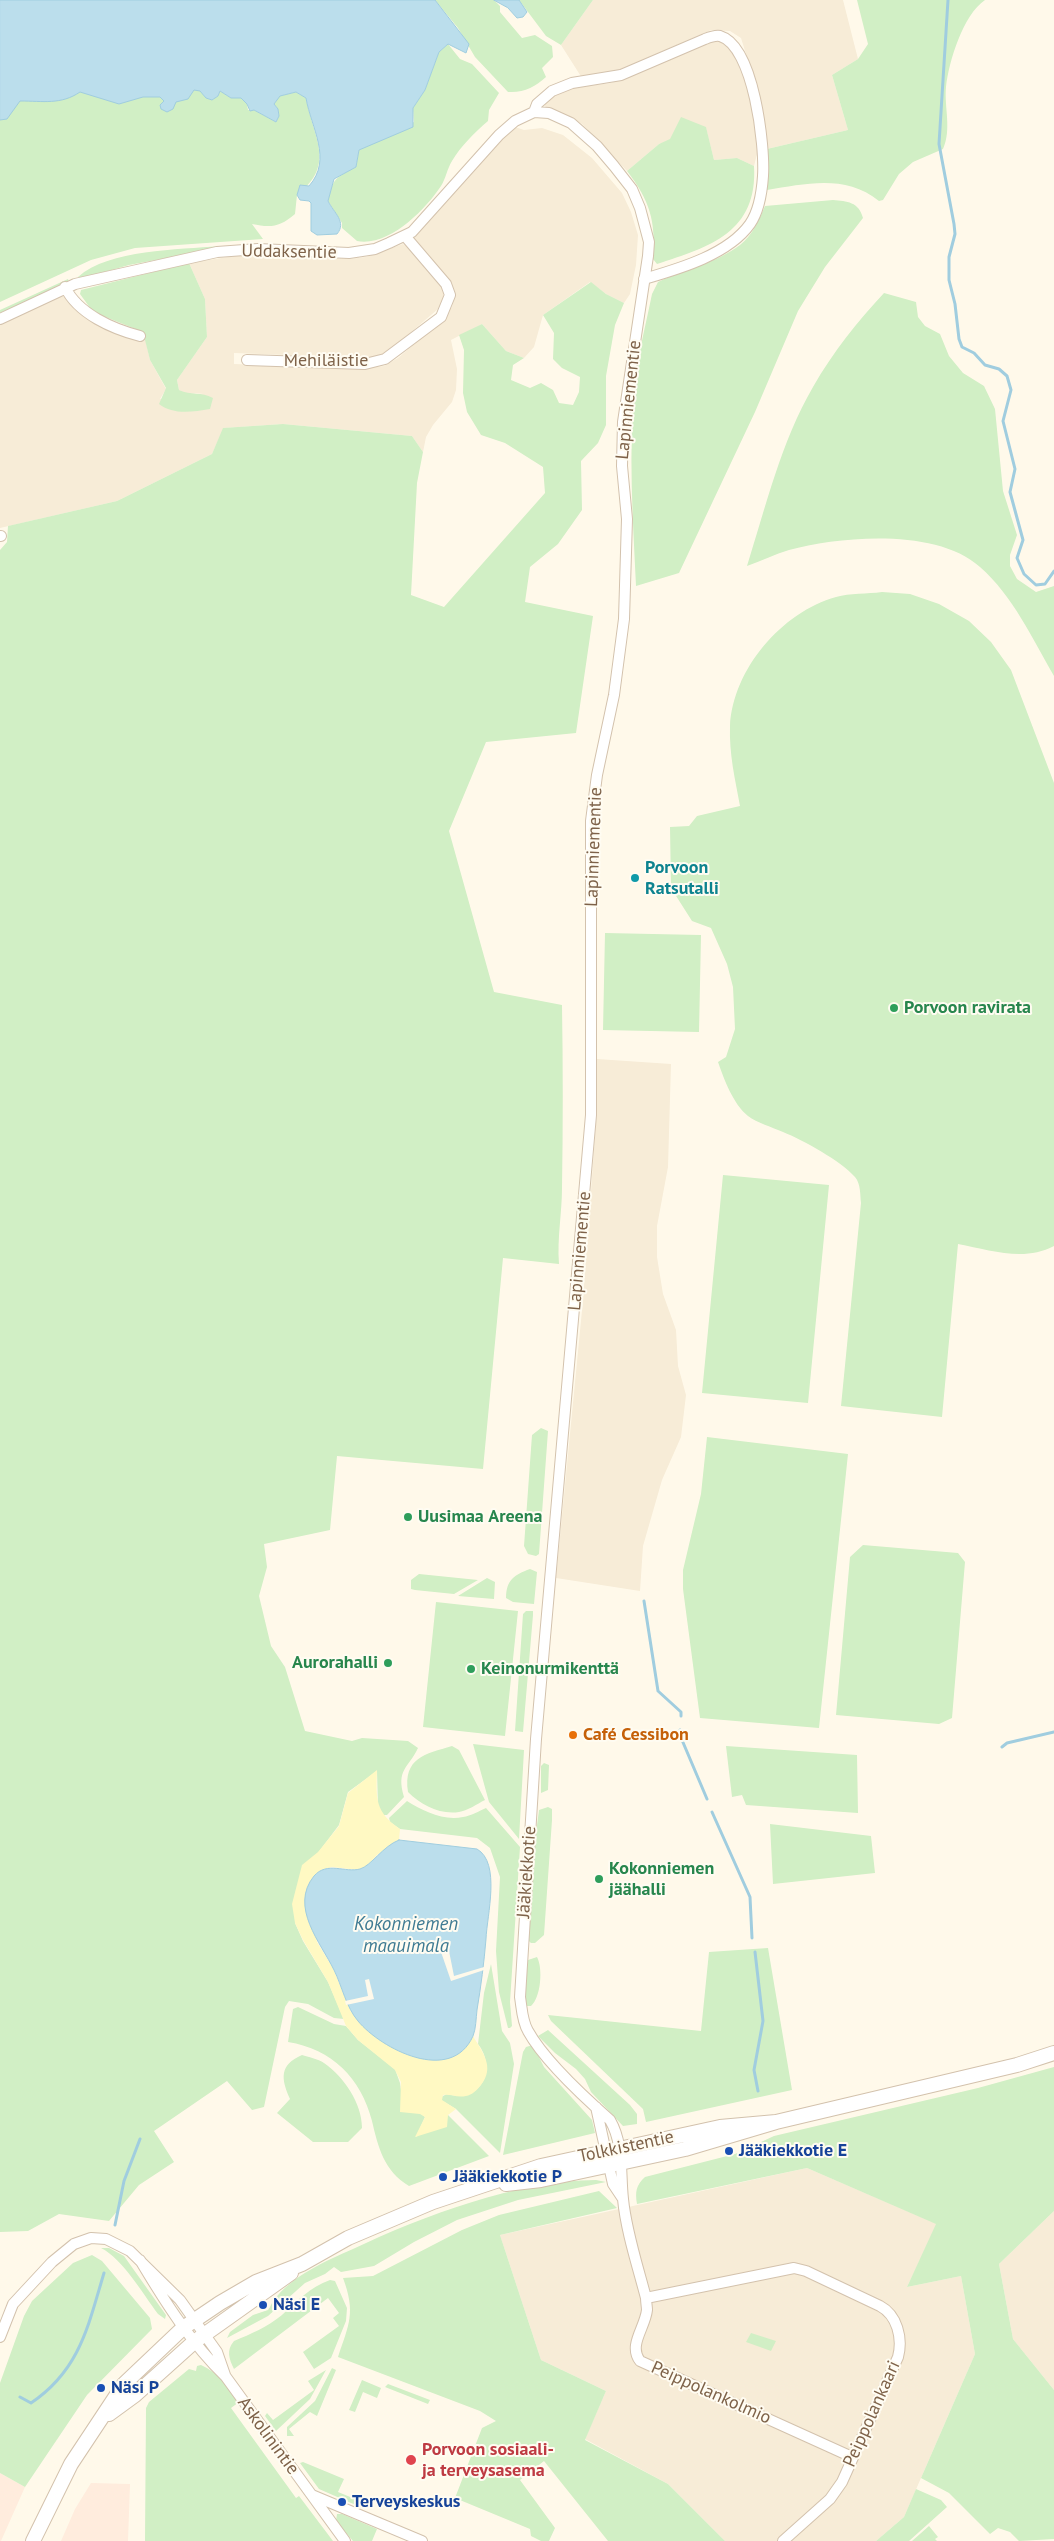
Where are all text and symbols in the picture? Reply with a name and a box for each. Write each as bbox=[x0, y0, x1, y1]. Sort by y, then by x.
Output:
street label: Uddaksentie bbox=[241, 240, 337, 264]
street label: Lapinniementie bbox=[612, 339, 646, 461]
street label: Mehiläistie bbox=[284, 350, 368, 372]
street label: Lapinniementie bbox=[581, 787, 607, 907]
place label: Porvoon Ratsutalli bbox=[645, 857, 719, 900]
marker: Porvoon Ratsutalli bbox=[629, 872, 641, 884]
place label: Porvoon ravirata bbox=[904, 997, 1031, 1019]
marker: Porvoon ravirata bbox=[888, 1002, 900, 1014]
street label: Lapinniementie bbox=[564, 1190, 596, 1312]
place label: Uusimaa Areena bbox=[418, 1506, 542, 1528]
marker: Uusimaa Areena bbox=[402, 1511, 414, 1523]
place label: Aurorahalli bbox=[292, 1652, 378, 1674]
marker: Aurorahalli bbox=[382, 1657, 394, 1669]
place label: Keinonurmikenttä bbox=[481, 1658, 619, 1680]
marker: Keinonurmikenttä bbox=[465, 1663, 477, 1675]
place label: Café Cessibon bbox=[583, 1724, 689, 1746]
marker: Café Cessibon bbox=[567, 1729, 579, 1741]
street label: Jääkiekkotie bbox=[513, 1825, 541, 1919]
place label: Kokonniemen jäähalli bbox=[609, 1858, 714, 1900]
marker: Kokonniemen jäähalli bbox=[593, 1873, 605, 1885]
water label: Kokonniemen maauimala bbox=[354, 1914, 458, 1958]
street label: Tolkkistentie bbox=[576, 2126, 676, 2168]
place label: Jääkiekkotie E bbox=[739, 2140, 847, 2162]
marker: Jääkiekkotie E bbox=[723, 2145, 735, 2157]
place label: Jääkiekkotie P bbox=[453, 2166, 562, 2188]
marker: Jääkiekkotie P bbox=[437, 2171, 449, 2183]
place label: Näsi E bbox=[273, 2294, 320, 2316]
marker: Näsi E bbox=[257, 2299, 269, 2311]
street label: Peippolankolmio bbox=[648, 2357, 774, 2429]
street label: Peippolankaari bbox=[839, 2358, 905, 2470]
place label: Näsi P bbox=[111, 2377, 159, 2399]
marker: Näsi P bbox=[95, 2382, 107, 2394]
street label: Askolinintie bbox=[233, 2393, 303, 2479]
place label: Porvoon sosiaali- ja terveysasema bbox=[422, 2439, 554, 2482]
marker: Porvoon sosiaali- ja terveysasema bbox=[404, 2453, 418, 2467]
place label: Terveyskeskus bbox=[352, 2491, 460, 2513]
marker: Terveyskeskus bbox=[336, 2496, 348, 2508]

